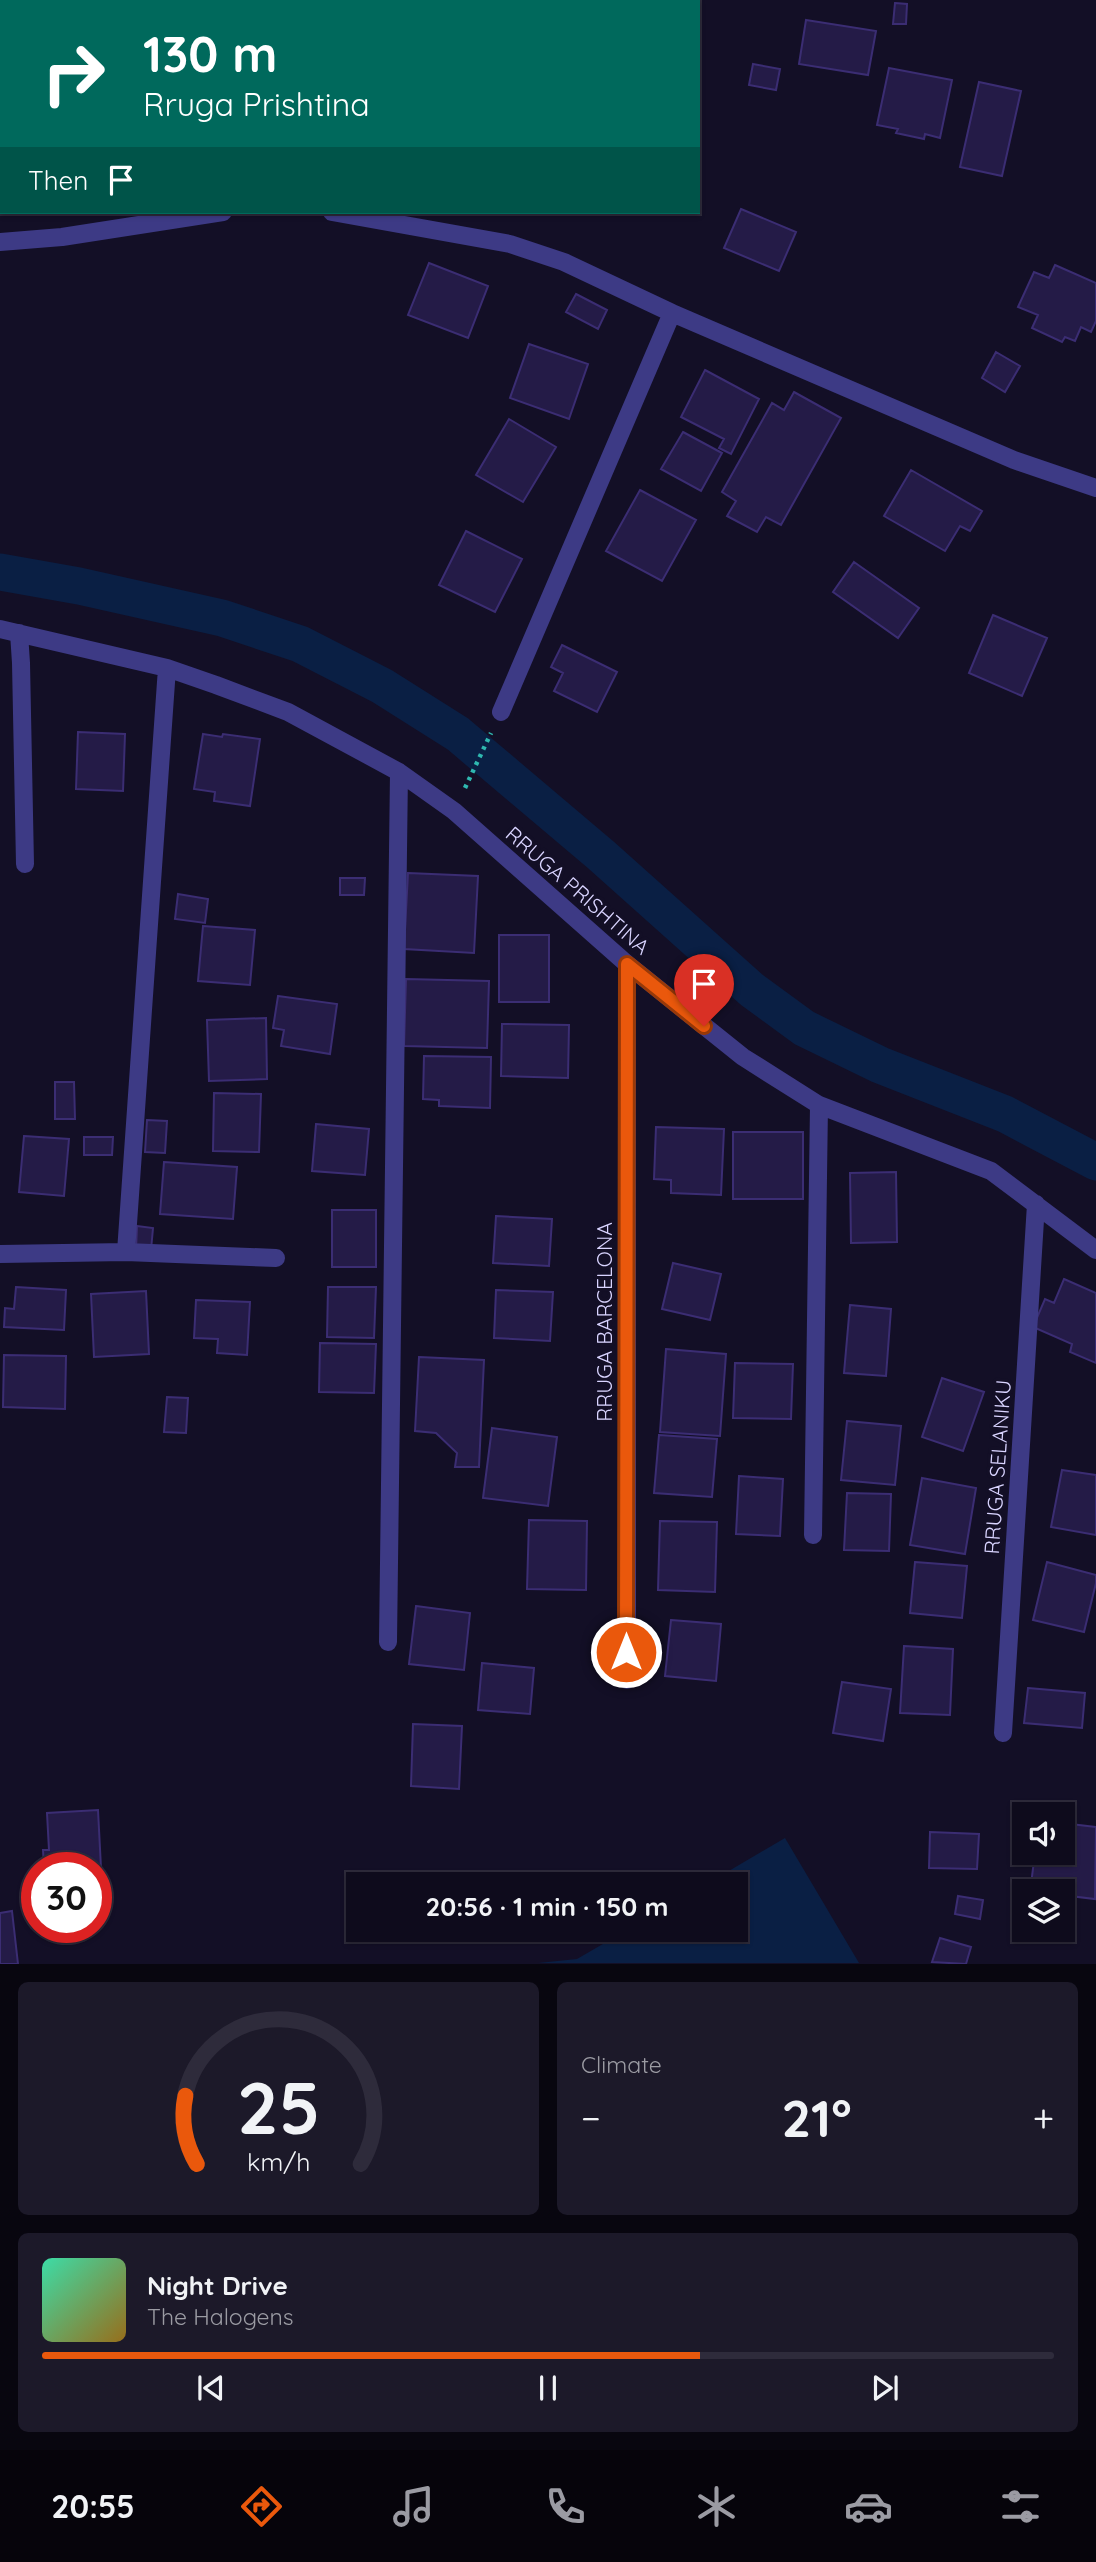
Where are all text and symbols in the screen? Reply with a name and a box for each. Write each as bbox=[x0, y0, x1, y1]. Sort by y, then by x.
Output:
text: 130 m bbox=[143, 23, 277, 84]
icon: right bbox=[28, 28, 119, 119]
text: Rruga Prishtina bbox=[143, 84, 370, 124]
icon: arrive bbox=[102, 161, 140, 199]
text: Then bbox=[28, 164, 88, 197]
street label: RRUGA PRISHTINA bbox=[501, 820, 655, 960]
pin bbox=[674, 954, 734, 1026]
icon: arrive bbox=[685, 965, 723, 1003]
street label: RRUGA BARCELONA bbox=[591, 1222, 617, 1422]
street label: RRUGA SELANIKU bbox=[978, 1379, 1016, 1555]
position arrow bbox=[589, 1615, 663, 1689]
map controls bbox=[1012, 1802, 1075, 1942]
button: sound bbox=[1012, 1802, 1075, 1865]
speed limit sign: 30 bbox=[21, 1852, 112, 1943]
button: layers bbox=[1012, 1879, 1075, 1942]
text: 20:56 · 1 min · 150 m bbox=[425, 1890, 669, 1923]
text: Climate bbox=[581, 2050, 662, 2079]
text: 25 bbox=[237, 2062, 320, 2153]
text: 21° bbox=[782, 2085, 852, 2150]
text: − bbox=[581, 2094, 601, 2142]
text: + bbox=[1033, 2094, 1054, 2142]
text: km/h bbox=[247, 2146, 310, 2177]
text: Night Drive bbox=[147, 2269, 288, 2302]
text: The Halogens bbox=[147, 2302, 294, 2331]
icon: previous bbox=[192, 2369, 230, 2407]
icon: pause bbox=[529, 2369, 567, 2407]
icon: next bbox=[866, 2369, 904, 2407]
icon: directions bbox=[237, 2482, 286, 2531]
icon: music bbox=[389, 2482, 438, 2531]
icon: phone bbox=[541, 2482, 590, 2531]
icon: climate bbox=[692, 2482, 741, 2531]
icon: car bbox=[844, 2482, 893, 2531]
icon: filters bbox=[996, 2482, 1045, 2531]
text: 20:55 bbox=[51, 2486, 135, 2526]

